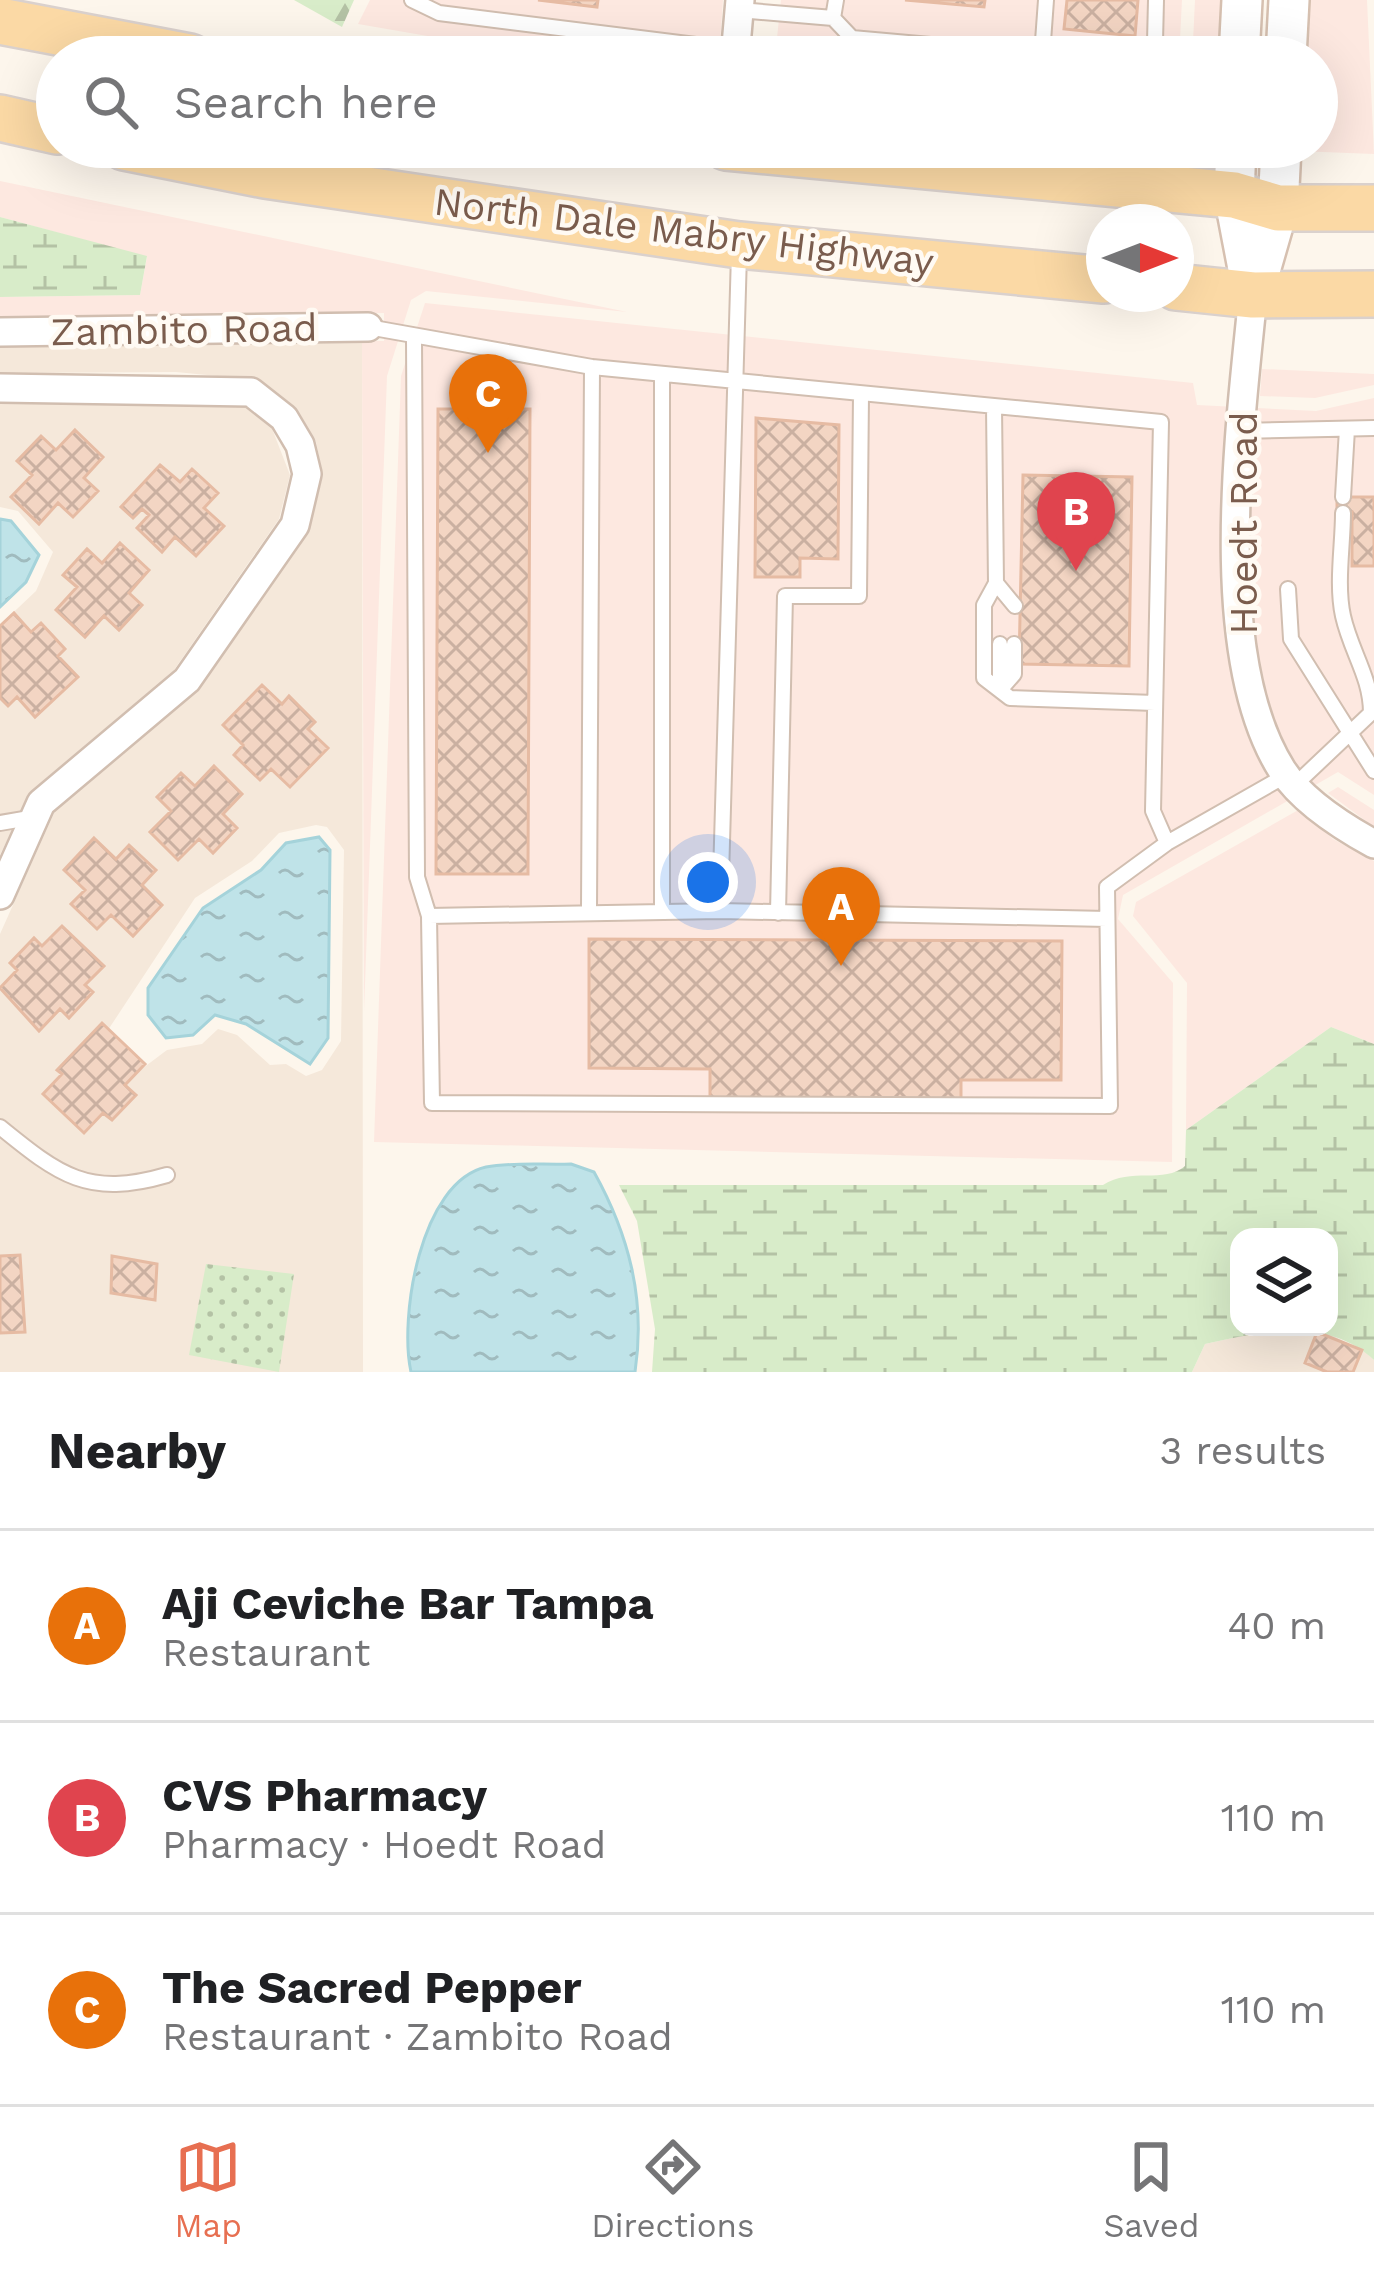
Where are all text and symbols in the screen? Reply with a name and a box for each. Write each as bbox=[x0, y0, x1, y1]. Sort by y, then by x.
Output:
search box bbox=[36, 36, 1338, 168]
icon: search bbox=[78, 69, 144, 135]
text: Search here bbox=[174, 76, 438, 129]
street label: North Dale Mabry Highway bbox=[432, 179, 936, 284]
north arrow bbox=[1086, 204, 1194, 312]
street label: Zambito Road bbox=[50, 305, 318, 354]
pin: C bbox=[449, 354, 527, 453]
street label: Hoedt Road bbox=[1221, 411, 1266, 635]
pin: B bbox=[1037, 472, 1115, 571]
your location bbox=[678, 852, 738, 912]
pin: A bbox=[802, 867, 880, 966]
map controls bbox=[1230, 1228, 1338, 1336]
button: layers bbox=[1230, 1228, 1338, 1336]
text: Nearby bbox=[48, 1421, 226, 1480]
text: 3 results bbox=[1160, 1428, 1326, 1473]
text: Aji Ceviche Bar Tampa bbox=[162, 1577, 654, 1630]
text: A bbox=[74, 1603, 100, 1648]
text: 40 m bbox=[1227, 1603, 1326, 1648]
text: Restaurant bbox=[162, 1630, 370, 1675]
text: CVS Pharmacy bbox=[162, 1769, 487, 1822]
text: B bbox=[74, 1795, 100, 1840]
text: 110 m bbox=[1221, 1795, 1326, 1840]
text: Pharmacy · Hoedt Road bbox=[162, 1822, 606, 1867]
text: The Sacred Pepper bbox=[162, 1961, 582, 2014]
text: C bbox=[74, 1987, 100, 2032]
text: 110 m bbox=[1221, 1987, 1326, 2032]
text: Restaurant · Zambito Road bbox=[162, 2014, 673, 2059]
tab: Map bbox=[175, 2134, 242, 2245]
tab: Directions bbox=[591, 2134, 754, 2245]
tab: Saved bbox=[1104, 2134, 1199, 2245]

